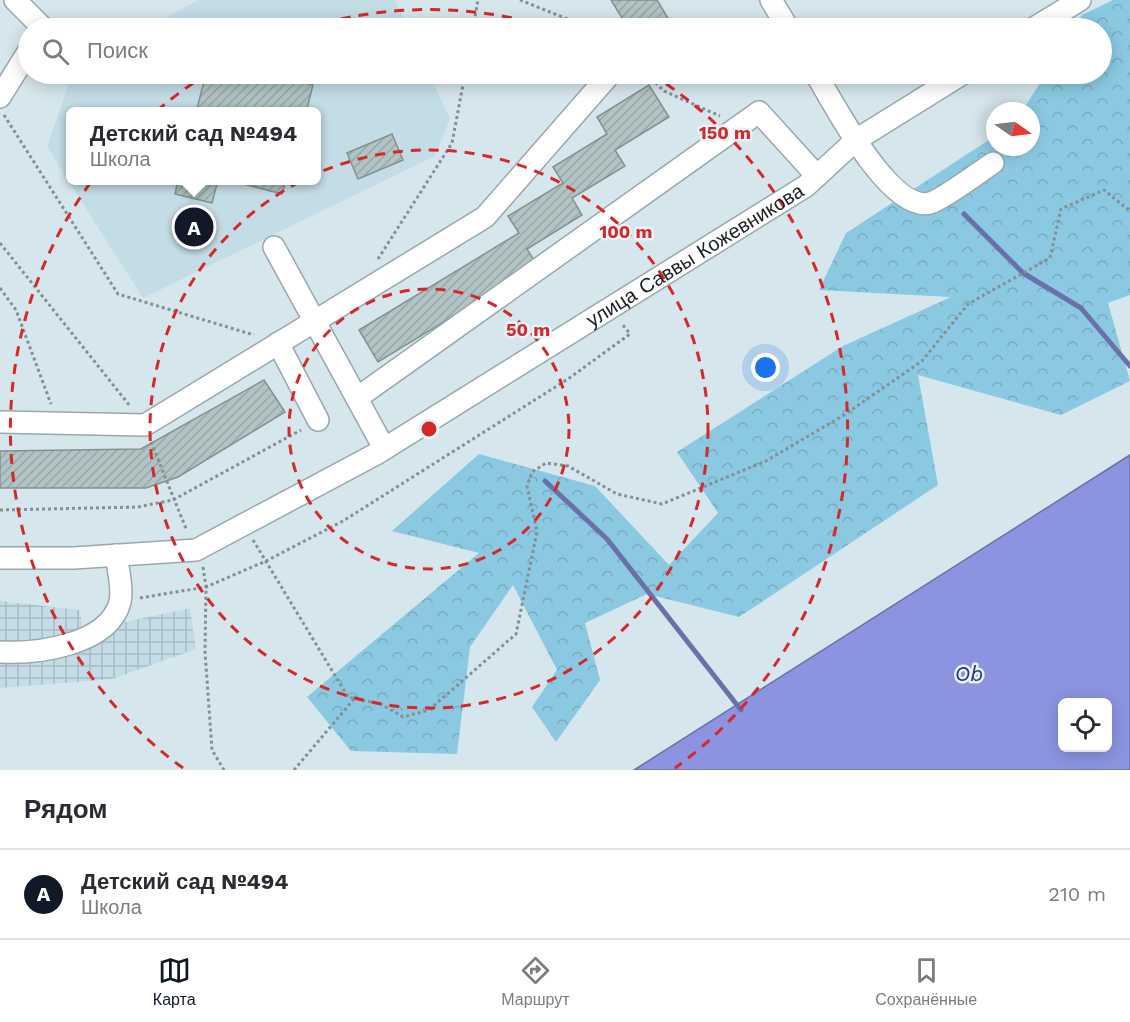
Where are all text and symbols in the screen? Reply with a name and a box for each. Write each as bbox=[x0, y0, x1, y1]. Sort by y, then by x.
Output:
search box bbox=[18, 18, 1112, 84]
icon: search bbox=[39, 35, 72, 68]
text: Поиск bbox=[87, 38, 148, 63]
north arrow bbox=[986, 102, 1040, 156]
popup bbox=[66, 107, 321, 185]
text: Детский сад №494 bbox=[90, 121, 297, 146]
text: 150 m bbox=[699, 122, 751, 143]
text: Школа bbox=[90, 147, 151, 171]
street label: улица Саввы Кожевникова bbox=[582, 178, 809, 332]
pin: A bbox=[174, 204, 214, 250]
text: 100 m bbox=[599, 221, 653, 242]
text: 50 m bbox=[506, 319, 550, 340]
your location bbox=[751, 353, 780, 382]
centre of rings bbox=[419, 419, 439, 439]
water label: Ob bbox=[955, 661, 983, 686]
map controls bbox=[1058, 698, 1112, 752]
button: locate bbox=[1058, 698, 1112, 752]
text: Рядом bbox=[24, 794, 107, 824]
text: Детский сад №494 bbox=[81, 869, 289, 894]
text: A bbox=[37, 882, 50, 906]
text: 210 m bbox=[1048, 882, 1106, 906]
text: Школа bbox=[81, 895, 142, 919]
tab: Карта bbox=[153, 954, 196, 1009]
tab: Маршрут bbox=[501, 954, 570, 1009]
tab: Сохранённые bbox=[875, 954, 977, 1009]

